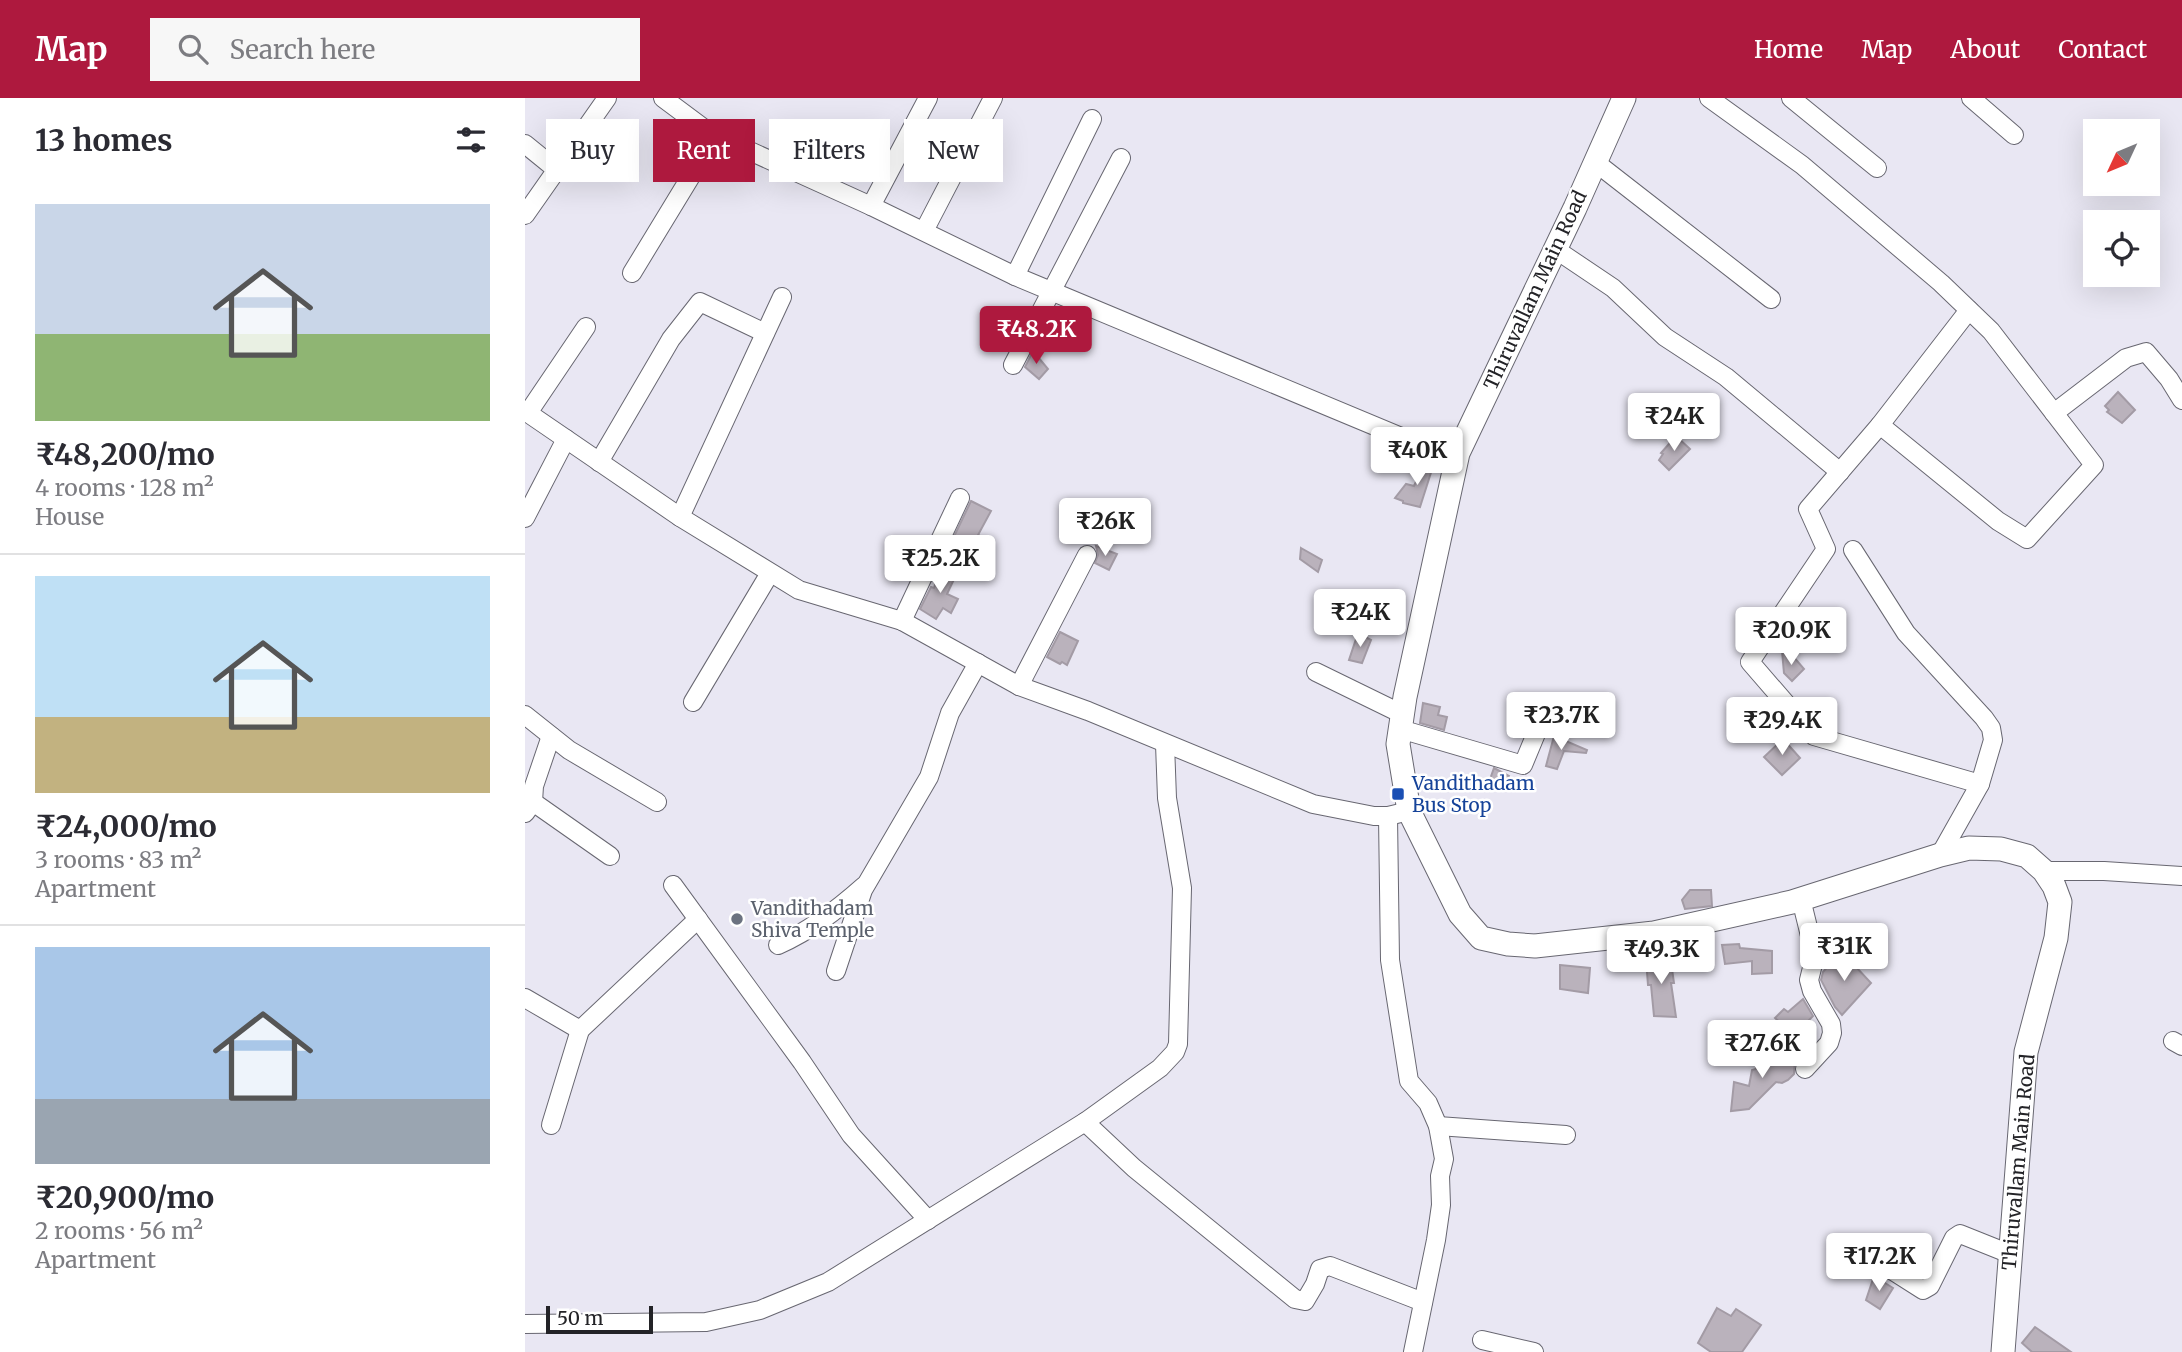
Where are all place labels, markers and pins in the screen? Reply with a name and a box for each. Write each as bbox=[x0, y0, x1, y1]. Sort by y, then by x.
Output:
pin: ₹48.2K bbox=[979, 306, 1093, 366]
pin: ₹24K bbox=[1633, 394, 1715, 453]
pin: ₹40K bbox=[1376, 428, 1458, 487]
pin: ₹26K bbox=[1064, 498, 1146, 558]
pin: ₹25.2K bbox=[883, 536, 997, 595]
pin: ₹24K bbox=[1319, 589, 1401, 649]
pin: ₹20.9K bbox=[1734, 608, 1848, 667]
pin: ₹23.7K bbox=[1504, 692, 1618, 752]
pin: ₹29.4K bbox=[1725, 698, 1839, 757]
place label: Vandithadam Bus Stop bbox=[1411, 771, 1535, 817]
marker: Vandithadam Bus Stop bbox=[1390, 786, 1406, 802]
place label: Vandithadam Shiva Temple bbox=[750, 896, 874, 942]
marker: Vandithadam Shiva Temple bbox=[729, 911, 745, 927]
pin: ₹31K bbox=[1803, 924, 1885, 983]
pin: ₹49.3K bbox=[1604, 926, 1718, 986]
pin: ₹27.6K bbox=[1705, 1020, 1819, 1080]
pin: ₹17.2K bbox=[1822, 1234, 1936, 1293]

